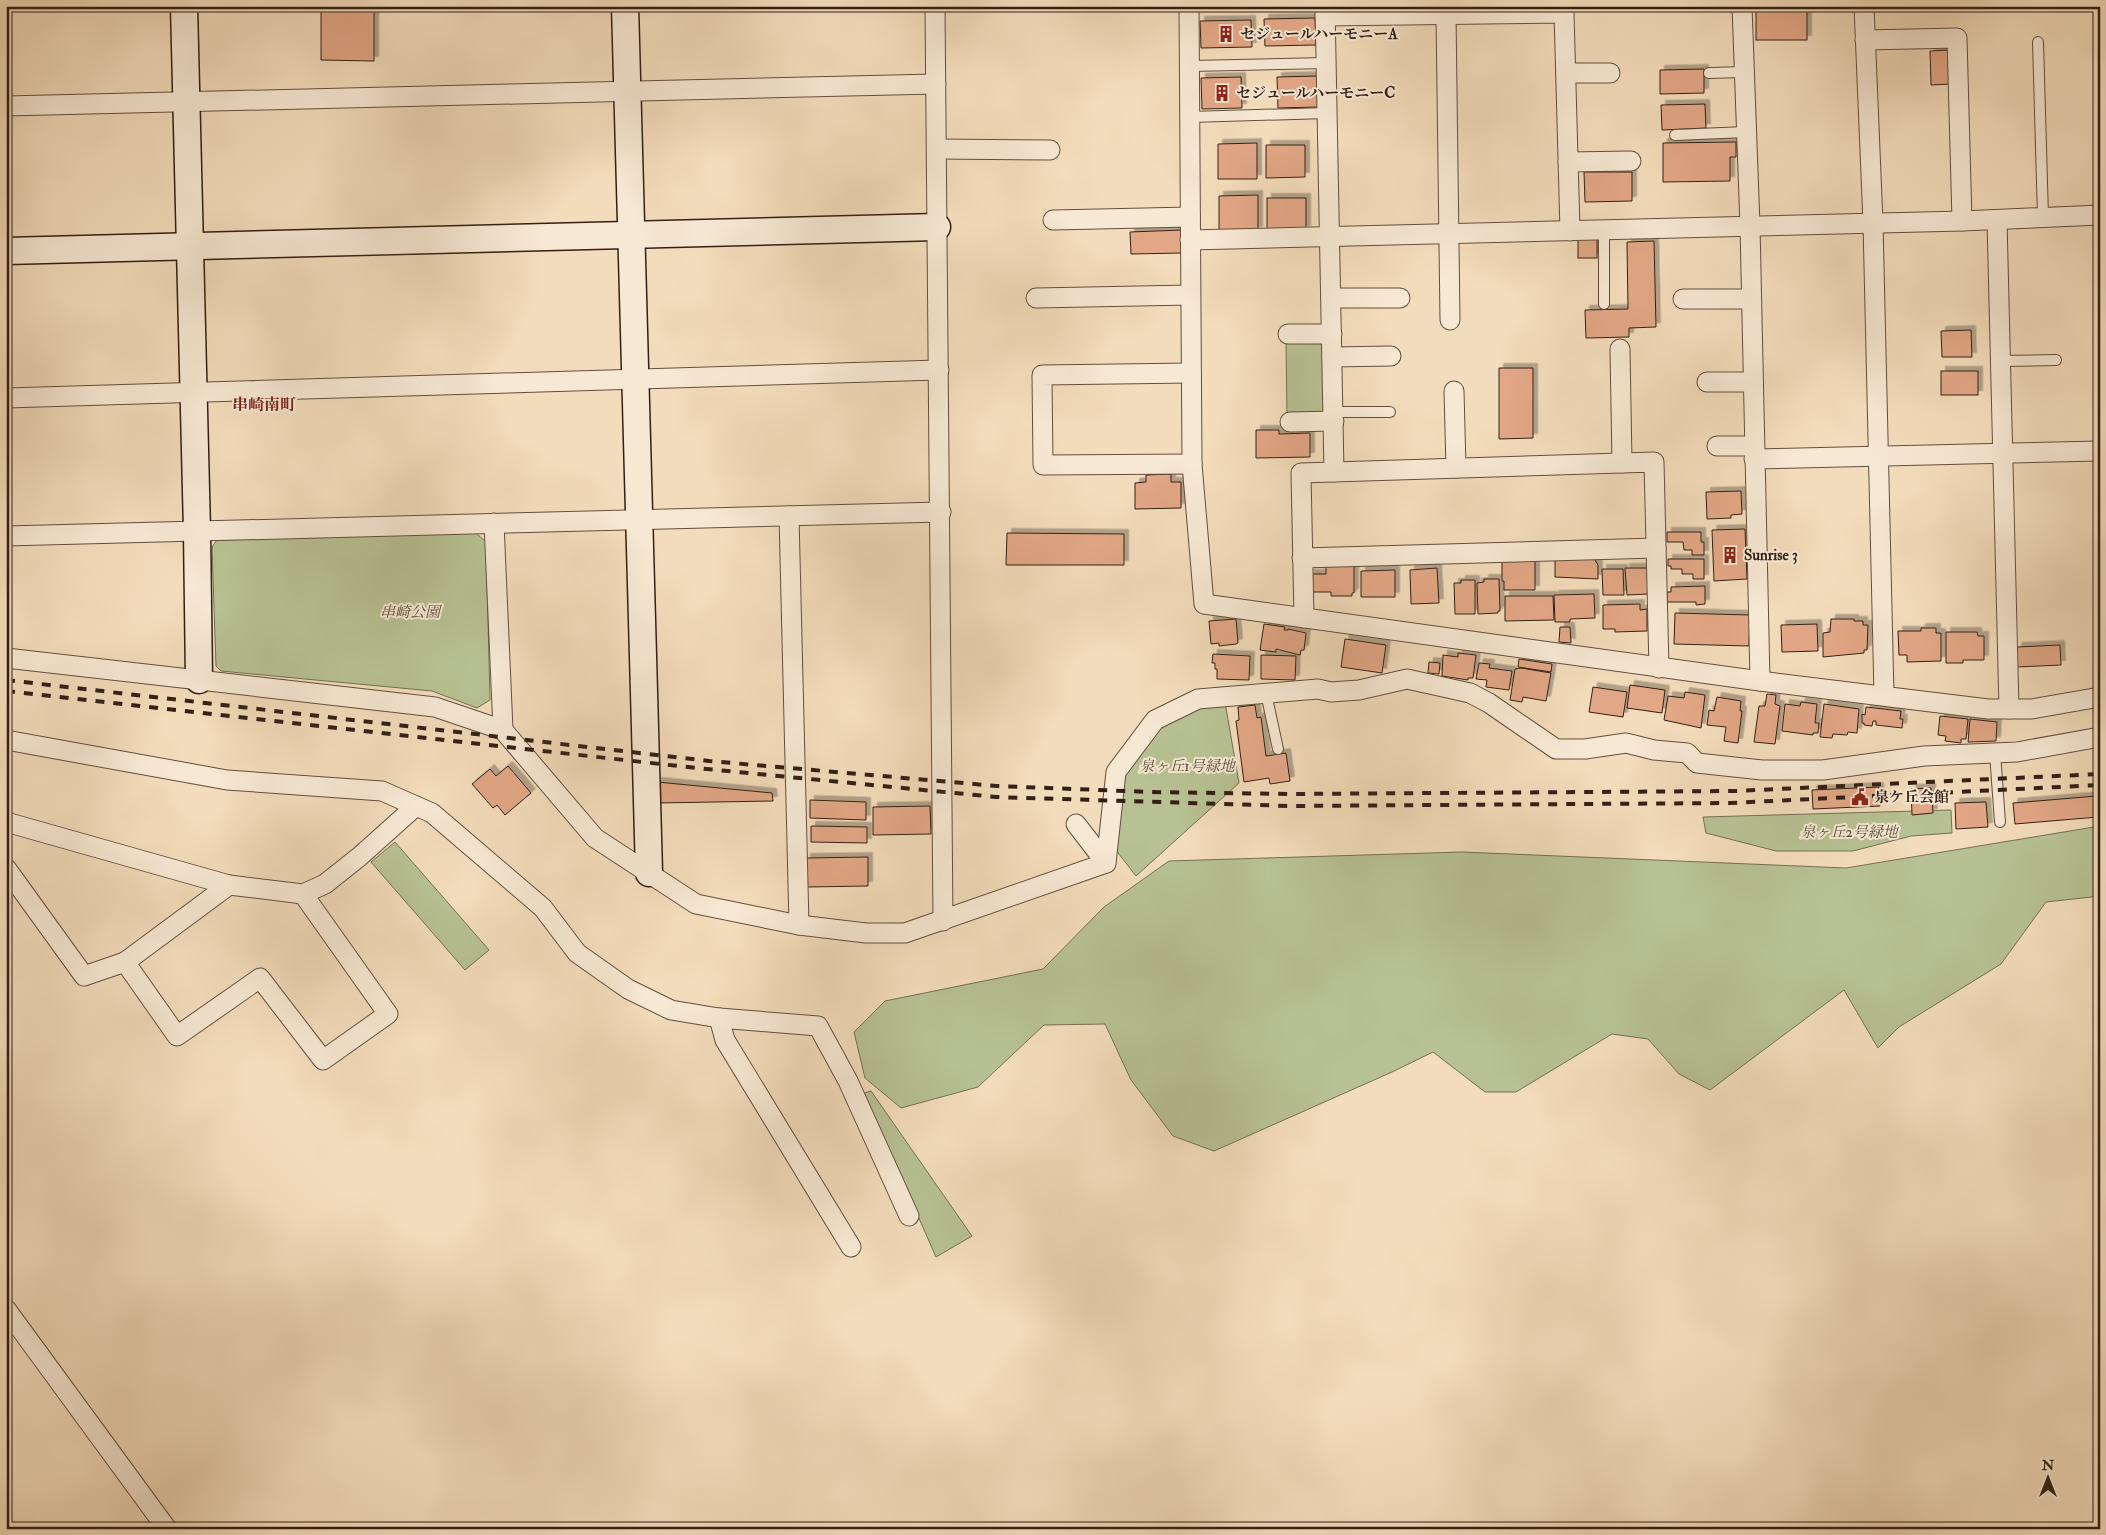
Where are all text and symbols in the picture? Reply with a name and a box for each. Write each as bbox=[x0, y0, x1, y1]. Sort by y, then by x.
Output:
building icon: セジュールハーモニーA bbox=[1216, 24, 1236, 44]
place label: セジュールハーモニーA bbox=[1240, 25, 1398, 44]
building icon: セジュールハーモニーC bbox=[1212, 83, 1232, 103]
place label: セジュールハーモニーC bbox=[1236, 84, 1395, 103]
district label: 串崎南町 bbox=[232, 395, 296, 415]
building icon: Sunrise 3 bbox=[1720, 545, 1740, 565]
place label: Sunrise 3 bbox=[1744, 546, 1798, 565]
park label: 串崎公園 bbox=[380, 603, 443, 622]
park label: 泉ヶ丘1号緑地 bbox=[1139, 757, 1237, 776]
public building icon: 泉ケ丘会館 bbox=[1850, 787, 1870, 807]
place label: 泉ケ丘会館 bbox=[1874, 788, 1949, 807]
park label: 泉ヶ丘2号緑地 bbox=[1800, 823, 1900, 842]
north arrow bbox=[2024, 1452, 2074, 1502]
text: N bbox=[2041, 1457, 2055, 1474]

